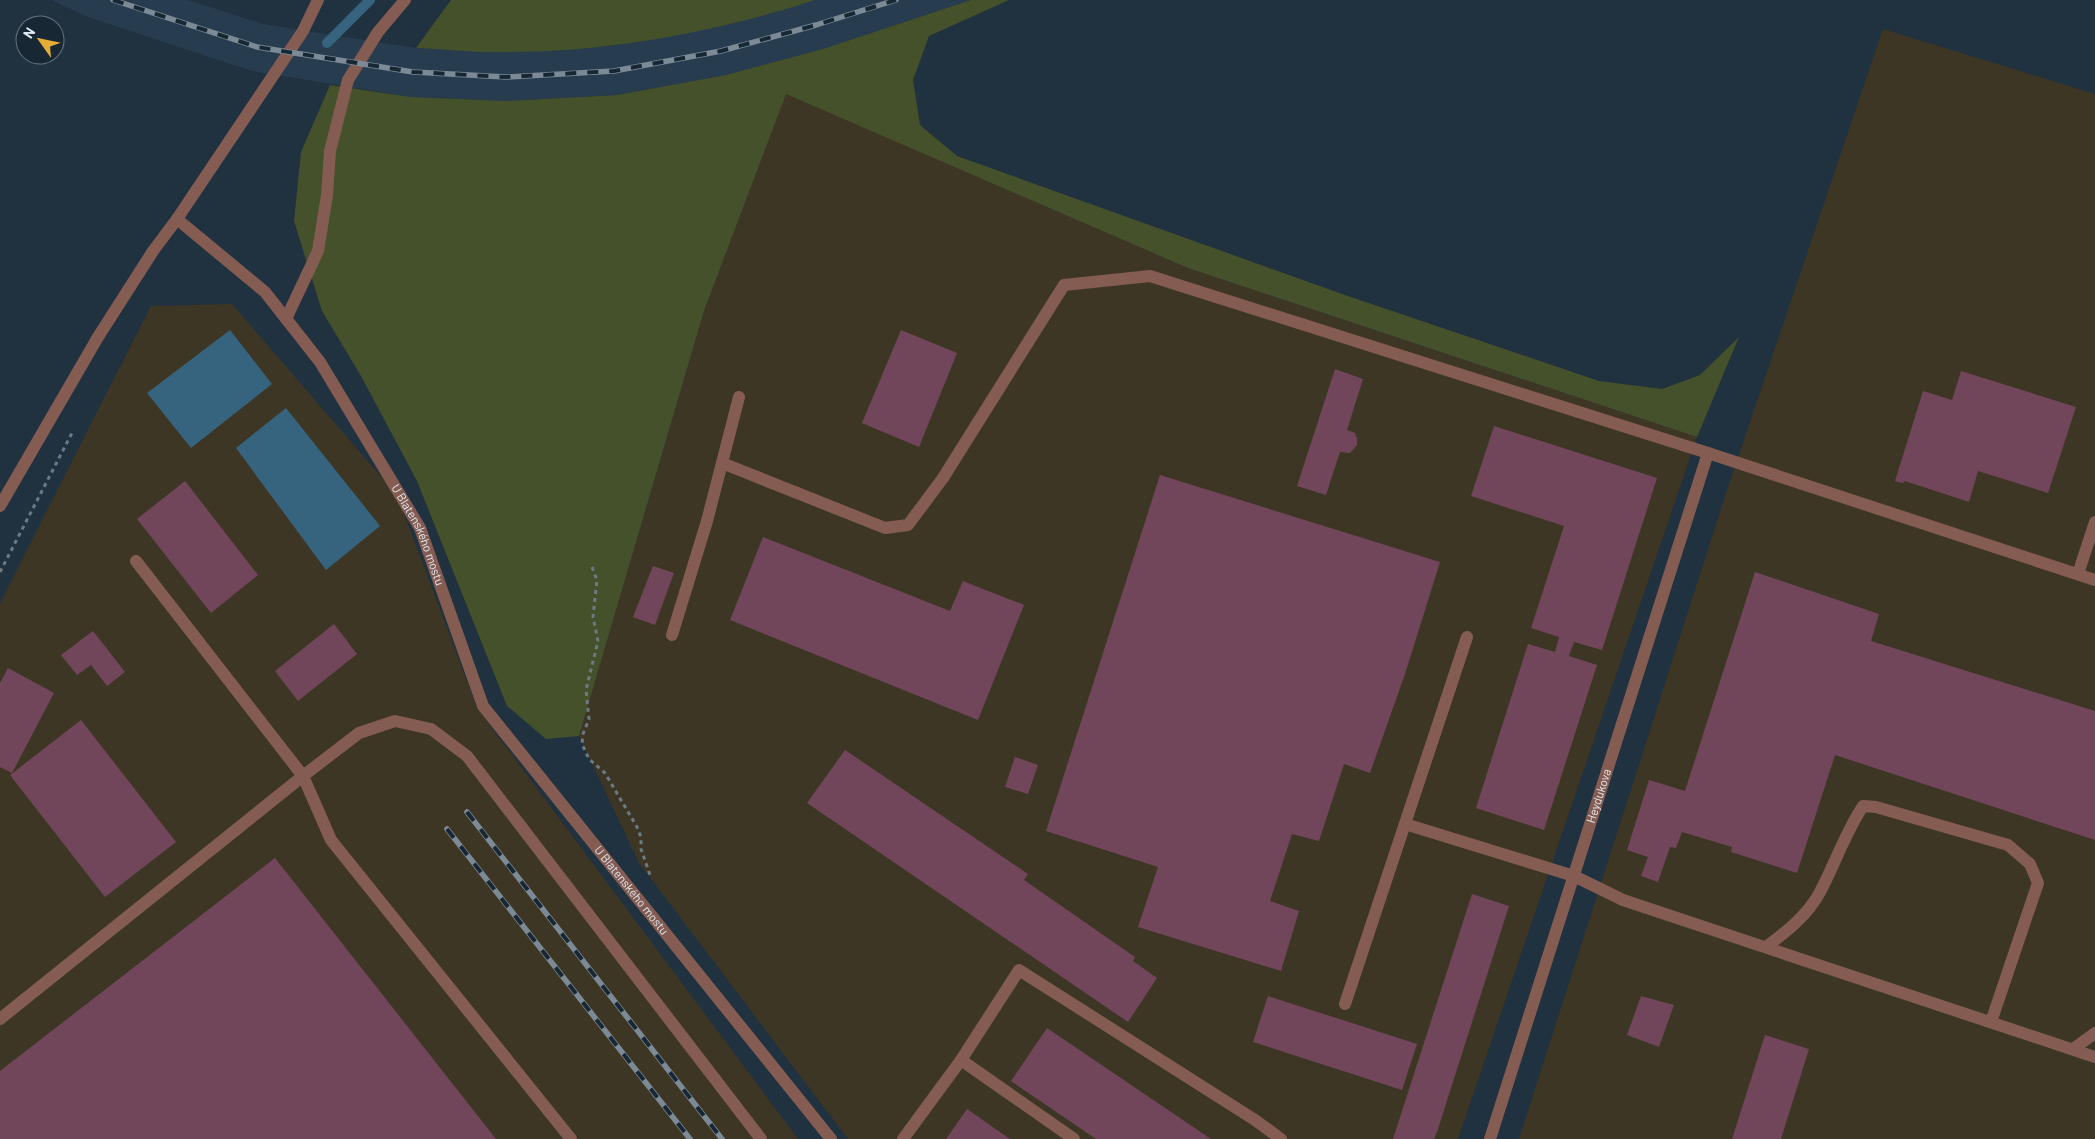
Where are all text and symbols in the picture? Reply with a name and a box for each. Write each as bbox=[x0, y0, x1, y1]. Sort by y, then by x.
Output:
north arrow bbox=[15, 15, 65, 65]
text: N bbox=[19, 24, 38, 41]
street label: U Blatenského mostu bbox=[389, 481, 448, 587]
street label: Heydukova bbox=[1583, 767, 1613, 825]
street label: U Blatenského mostu bbox=[592, 843, 672, 937]

